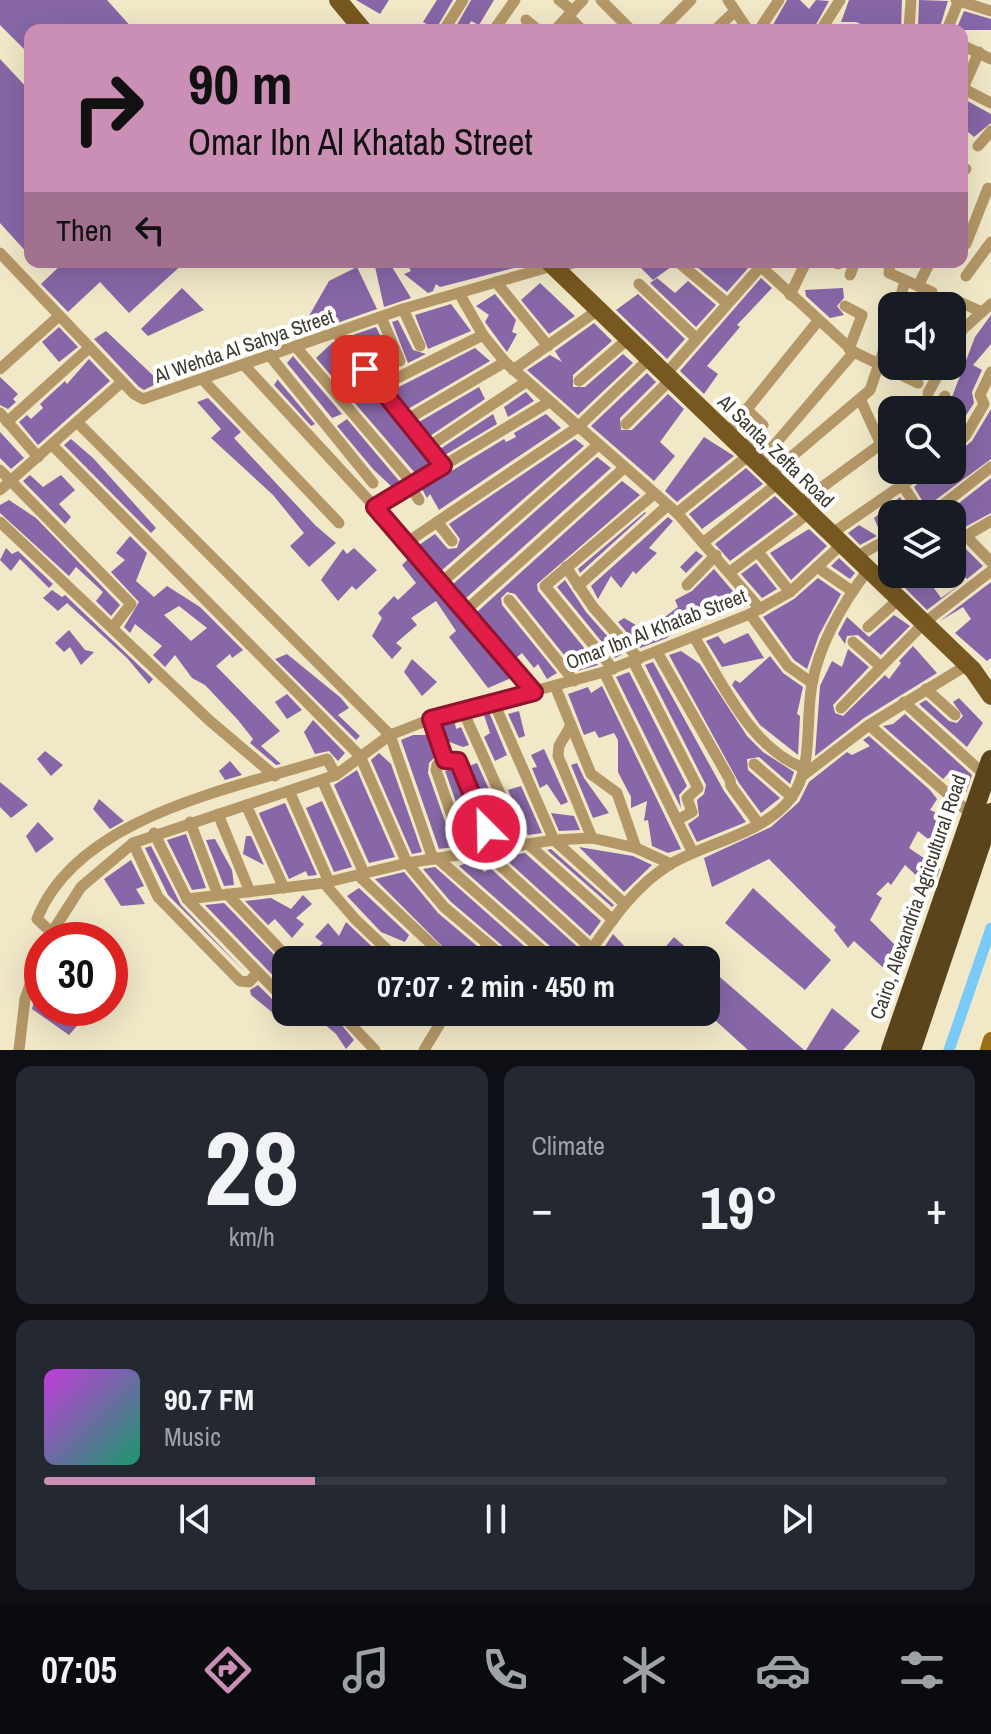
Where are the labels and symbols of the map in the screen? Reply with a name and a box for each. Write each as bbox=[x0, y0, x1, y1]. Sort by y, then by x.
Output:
street label: Al Wehda Al Sahya Street bbox=[149, 302, 338, 389]
pin bbox=[331, 335, 399, 403]
street label: Al Santa, Zefta Road bbox=[711, 387, 840, 513]
street label: Omar Ibn Al Khatab Street bbox=[562, 581, 750, 675]
street label: Cairo, Alexandria Agricultural Road bbox=[863, 771, 972, 1023]
position arrow bbox=[444, 787, 528, 871]
speed limit sign: 30 bbox=[24, 922, 128, 1026]

